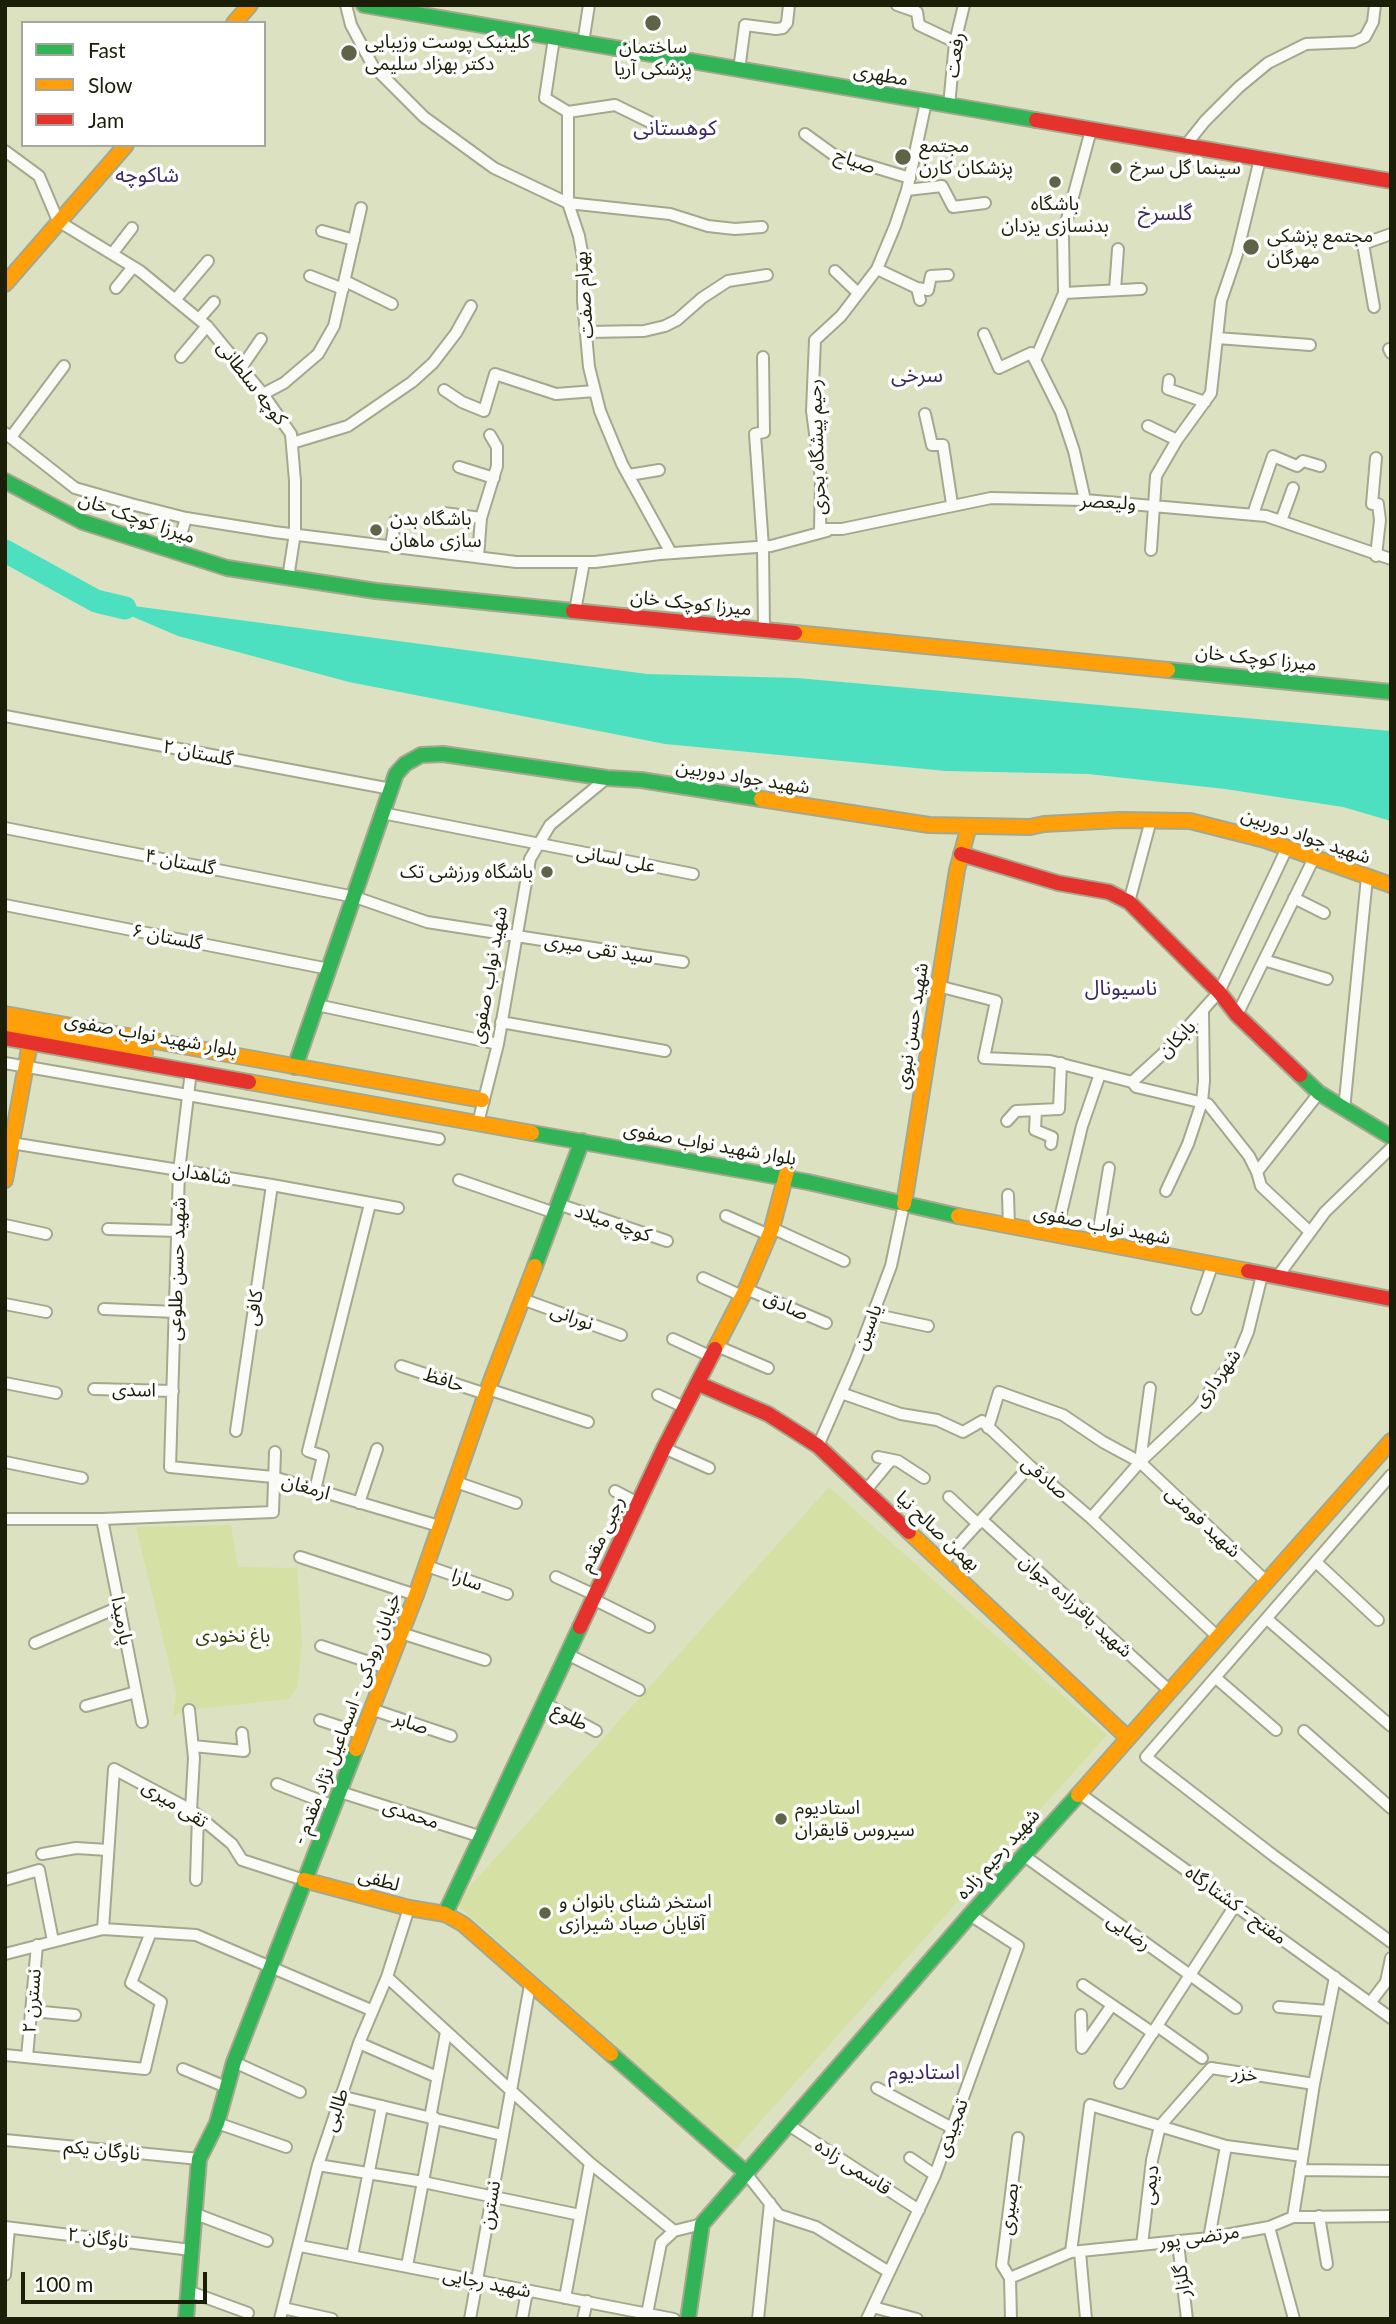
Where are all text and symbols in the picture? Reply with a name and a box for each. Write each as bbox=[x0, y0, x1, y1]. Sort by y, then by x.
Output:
marker: ساختمان پزشکی آریا bbox=[643, 13, 663, 33]
legend bbox=[21, 21, 266, 147]
place label: کلینیک پوست وزیبایی دکتر بهزاد سلیمی bbox=[365, 31, 530, 75]
street label: رفعت bbox=[941, 31, 969, 79]
place label: ساختمان پزشکی آریا bbox=[614, 36, 692, 80]
text: Fast bbox=[88, 37, 125, 62]
marker: کلینیک پوست وزیبایی دکتر بهزاد سلیمی bbox=[339, 43, 359, 63]
street label: مطهری bbox=[852, 59, 910, 91]
text: Slow bbox=[88, 72, 132, 97]
text: Jam bbox=[88, 107, 124, 132]
district label: کوهستانی bbox=[633, 115, 717, 141]
place label: مجتمع پزشکان کارن bbox=[919, 135, 1013, 179]
street label: صیاح bbox=[831, 143, 879, 179]
marker: مجتمع پزشکان کارن bbox=[893, 147, 913, 167]
place label: سینما گل سرخ bbox=[1130, 157, 1241, 179]
marker: سینما گل سرخ bbox=[1108, 160, 1124, 176]
district label: شاکوچه bbox=[115, 162, 179, 188]
marker: باشگاه بدنسازی یزدان bbox=[1047, 174, 1063, 190]
place label: باشگاه بدنسازی یزدان bbox=[1001, 193, 1109, 237]
district label: گلسرخ bbox=[1138, 200, 1192, 226]
place label: مجتمع پزشکی مهرگان bbox=[1267, 225, 1373, 269]
marker: مجتمع پزشکی مهرگان bbox=[1241, 237, 1261, 257]
street label: بهرام صفت bbox=[570, 250, 598, 340]
street label: کوچه سلطانی bbox=[212, 336, 292, 430]
district label: سرخی bbox=[891, 362, 943, 388]
street label: رحیم پیشگاه بحری bbox=[803, 379, 831, 515]
street label: میرزا کوچک خان bbox=[76, 487, 198, 549]
street label: ولیعصر bbox=[1079, 489, 1137, 515]
place label: باشگاه بدن سازی ماهان bbox=[390, 508, 482, 552]
marker: باشگاه بدن سازی ماهان bbox=[368, 522, 384, 538]
street label: میرزا کوچک خان bbox=[629, 585, 753, 621]
street label: میرزا کوچک خان bbox=[1194, 640, 1318, 676]
street label: گلستان ۲ bbox=[161, 735, 235, 771]
street label: شهید جواد دوربین bbox=[674, 755, 812, 799]
street label: شهید جواد دوربین bbox=[1238, 803, 1374, 869]
street label: علی لسانی bbox=[575, 840, 657, 878]
street label: گلستان ۴ bbox=[143, 844, 217, 880]
place label: باشگاه ورزشی تک bbox=[400, 861, 533, 883]
marker: باشگاه ورزشی تک bbox=[539, 864, 555, 880]
street label: شهید نواب صفوی bbox=[466, 905, 512, 1045]
street label: گلستان ۶ bbox=[130, 919, 204, 955]
street label: سید تقی میری bbox=[543, 929, 655, 969]
street label: شهید حسن نبوی bbox=[891, 961, 933, 1091]
district label: ناسیونال bbox=[1085, 975, 1157, 1001]
street label: بلوار شهید نواب صفوی bbox=[63, 1009, 239, 1061]
street label: بابکان bbox=[1153, 1015, 1201, 1063]
street label: بلوار شهید نواب صفوی bbox=[622, 1118, 798, 1170]
street label: شاهدان bbox=[171, 1158, 233, 1190]
street label: شهید حسن طلوعی bbox=[163, 1197, 191, 1341]
street label: کوچه میلاد bbox=[572, 1199, 654, 1247]
street label: شهید نواب صفوی bbox=[1032, 1201, 1172, 1249]
street label: صادق bbox=[760, 1286, 812, 1326]
street label: کافی bbox=[240, 1289, 268, 1327]
street label: نورانی bbox=[547, 1299, 597, 1335]
street label: یاسین bbox=[849, 1301, 887, 1353]
street label: شهرداری bbox=[1188, 1344, 1246, 1412]
street label: حافظ bbox=[421, 1363, 467, 1397]
street label: اسدی bbox=[112, 1378, 156, 1402]
street label: صادقی bbox=[1017, 1452, 1073, 1504]
street label: ارمغان bbox=[279, 1469, 333, 1505]
street label: شهید فومنی bbox=[1161, 1481, 1245, 1563]
street label: بهمن صالح نیا bbox=[891, 1486, 985, 1576]
street label: رجبی مقدم bbox=[574, 1492, 630, 1576]
street label: شهید باقرزاده جوان bbox=[1015, 1549, 1137, 1663]
street label: سارا bbox=[448, 1564, 486, 1596]
street label: - خیابان رودکی - اسماعیل نژاد مقدم bbox=[288, 1590, 406, 1848]
street label: پارمیدا bbox=[106, 1595, 138, 1647]
park label: باغ نخودی bbox=[196, 1625, 270, 1647]
street label: طلوع bbox=[548, 1698, 592, 1736]
street label: صابر bbox=[391, 1707, 431, 1739]
street label: تقی میری bbox=[138, 1775, 212, 1833]
street label: محمدی bbox=[380, 1794, 442, 1834]
place label: استادیوم سیروس قایقران bbox=[795, 1797, 915, 1841]
street label: شهید رحیم زاده bbox=[951, 1804, 1045, 1904]
marker: استادیوم سیروس قایقران bbox=[773, 1811, 789, 1827]
street label: مفتح - کشتارگاه bbox=[1181, 1861, 1291, 1949]
street label: لطفی bbox=[356, 1864, 402, 1896]
place label: استخر شنای بانوان و آقایان صیاد شیرازی bbox=[559, 1891, 712, 1935]
marker: استخر شنای بانوان و آقایان صیاد شیرازی bbox=[537, 1905, 553, 1921]
street label: رضایی bbox=[1103, 1908, 1155, 1956]
street label: نسترن ۲ bbox=[18, 1968, 46, 2034]
district label: استادیوم bbox=[888, 2059, 960, 2085]
street label: خزر bbox=[1231, 2061, 1259, 2087]
street label: طالبی bbox=[318, 2086, 354, 2134]
street label: تمجیدی bbox=[931, 2096, 973, 2160]
street label: قاسمی زاده bbox=[811, 2134, 895, 2200]
street label: ناوگان یکم bbox=[63, 2135, 141, 2165]
street label: دیمی bbox=[1136, 2164, 1164, 2206]
street label: نسترن bbox=[475, 2179, 505, 2231]
street label: بصیری bbox=[995, 2182, 1023, 2236]
street label: مرتضی پور bbox=[1157, 2220, 1241, 2254]
street label: ناوگان ۲ bbox=[66, 2223, 130, 2253]
scale bar bbox=[24, 2258, 210, 2302]
street label: شهید رجایی bbox=[441, 2263, 533, 2303]
street label: گلزار bbox=[1169, 2264, 1195, 2298]
text: 100 m bbox=[34, 2271, 93, 2296]

